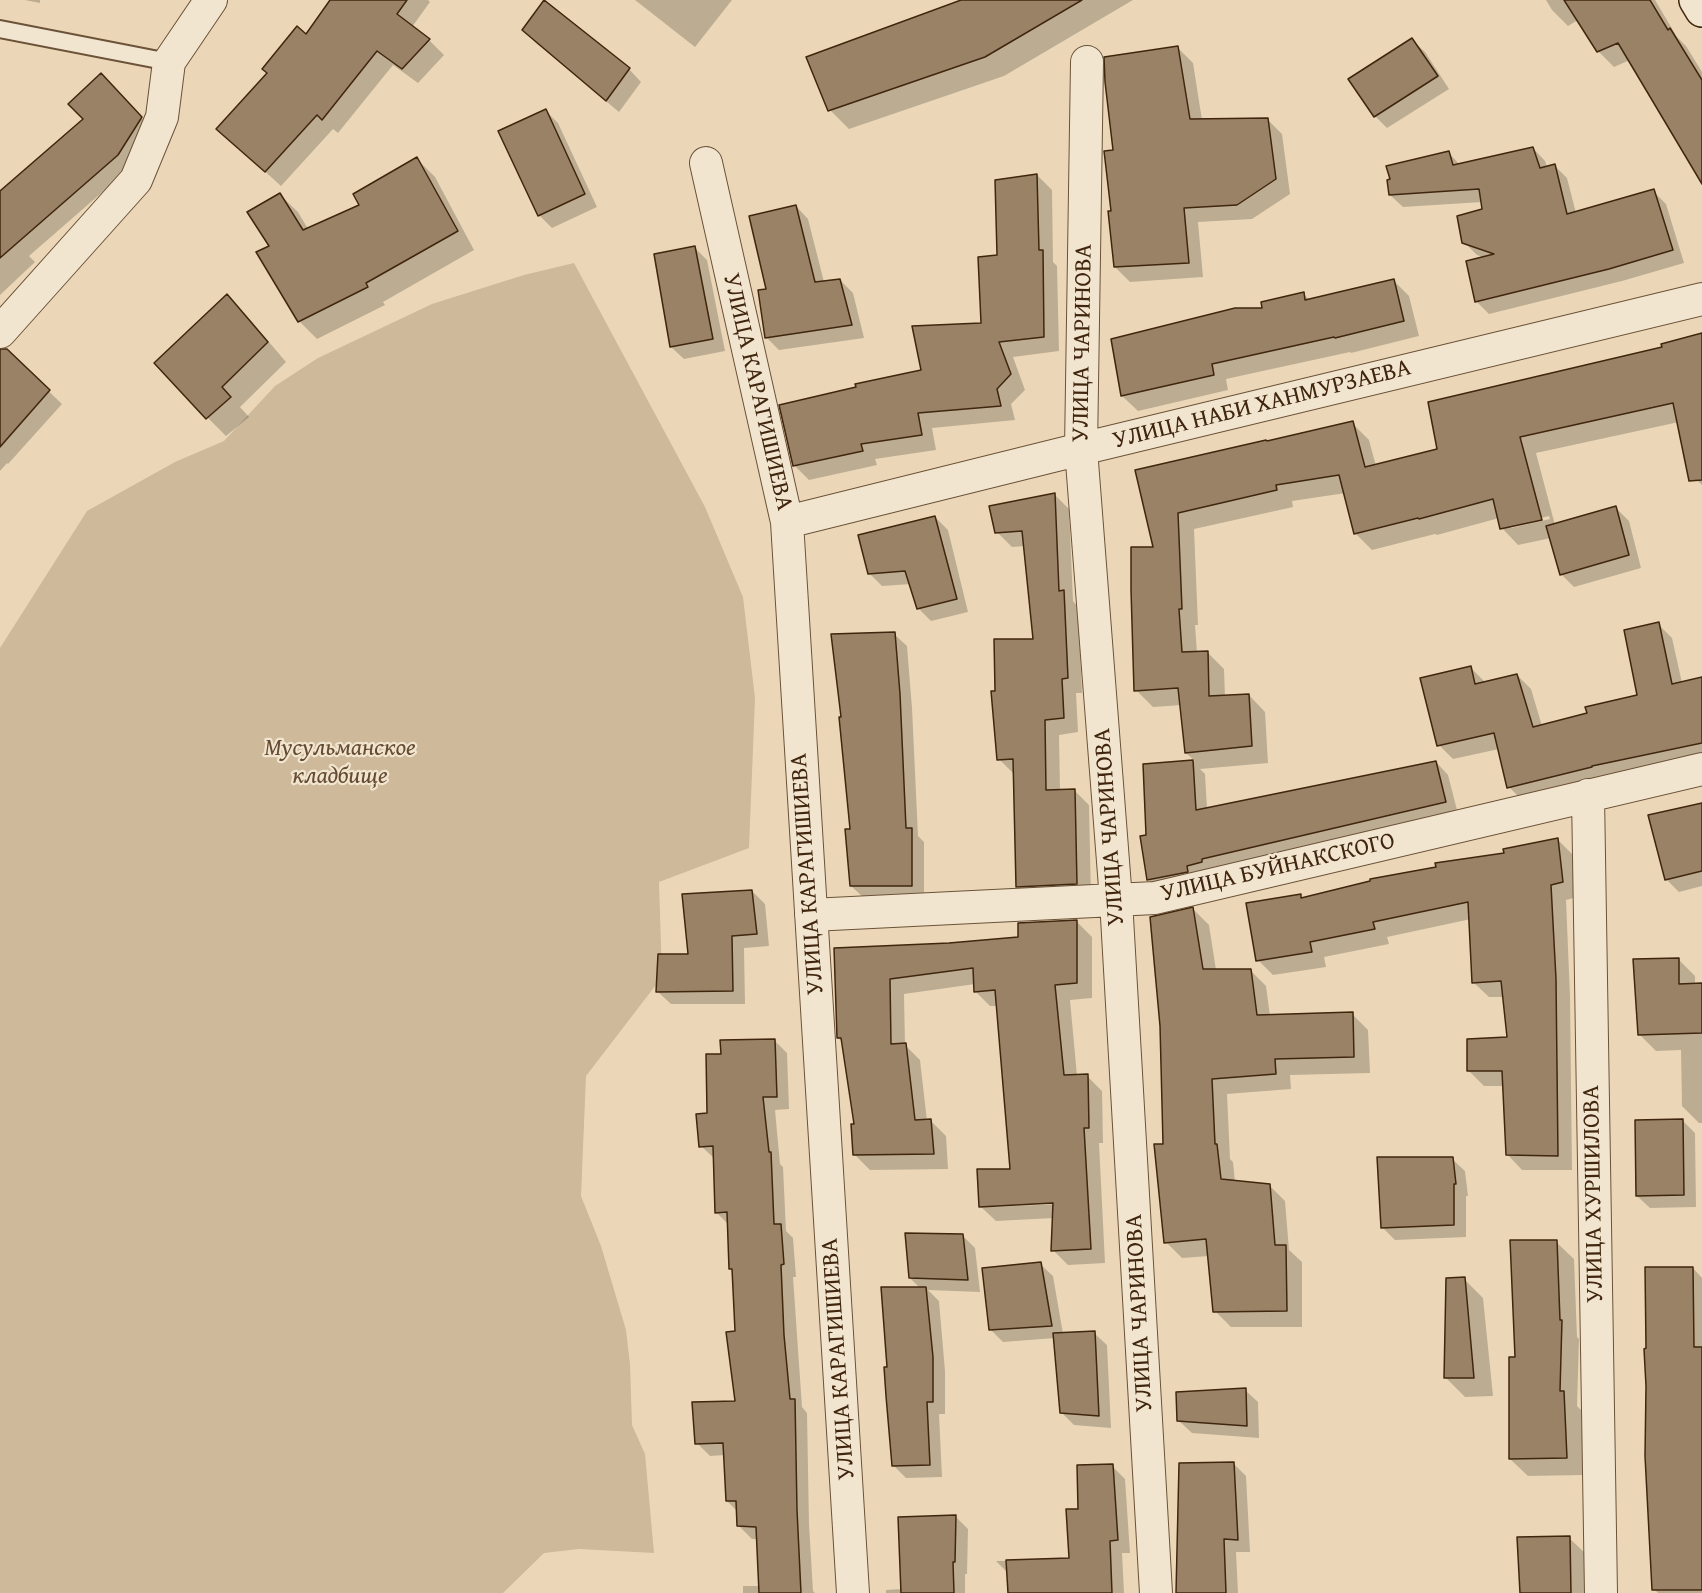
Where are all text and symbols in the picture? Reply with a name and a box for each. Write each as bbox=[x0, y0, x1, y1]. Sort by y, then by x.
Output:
street label: УЛИЦА ЧАРИНОВА bbox=[1067, 244, 1099, 442]
street label: УЛИЦА КАРАГИШИЕВА bbox=[716, 271, 798, 513]
street label: УЛИЦА НАБИ ХАНМУРЗАЕВА bbox=[1110, 354, 1414, 456]
street label: УЛИЦА ЧАРИНОВА bbox=[1089, 727, 1131, 927]
park label: Мусульманское кладбище bbox=[264, 735, 416, 791]
street label: УЛИЦА КАРАГИШИЕВА bbox=[785, 752, 831, 996]
street label: УЛИЦА БУЙНАКСКОГО bbox=[1158, 827, 1398, 909]
street label: УЛИЦА ХУРШИЛОВА bbox=[1578, 1085, 1610, 1303]
street label: УЛИЦА ЧАРИНОВА bbox=[1120, 1213, 1160, 1413]
street label: УЛИЦА КАРАГИШИЕВА bbox=[816, 1237, 862, 1481]

